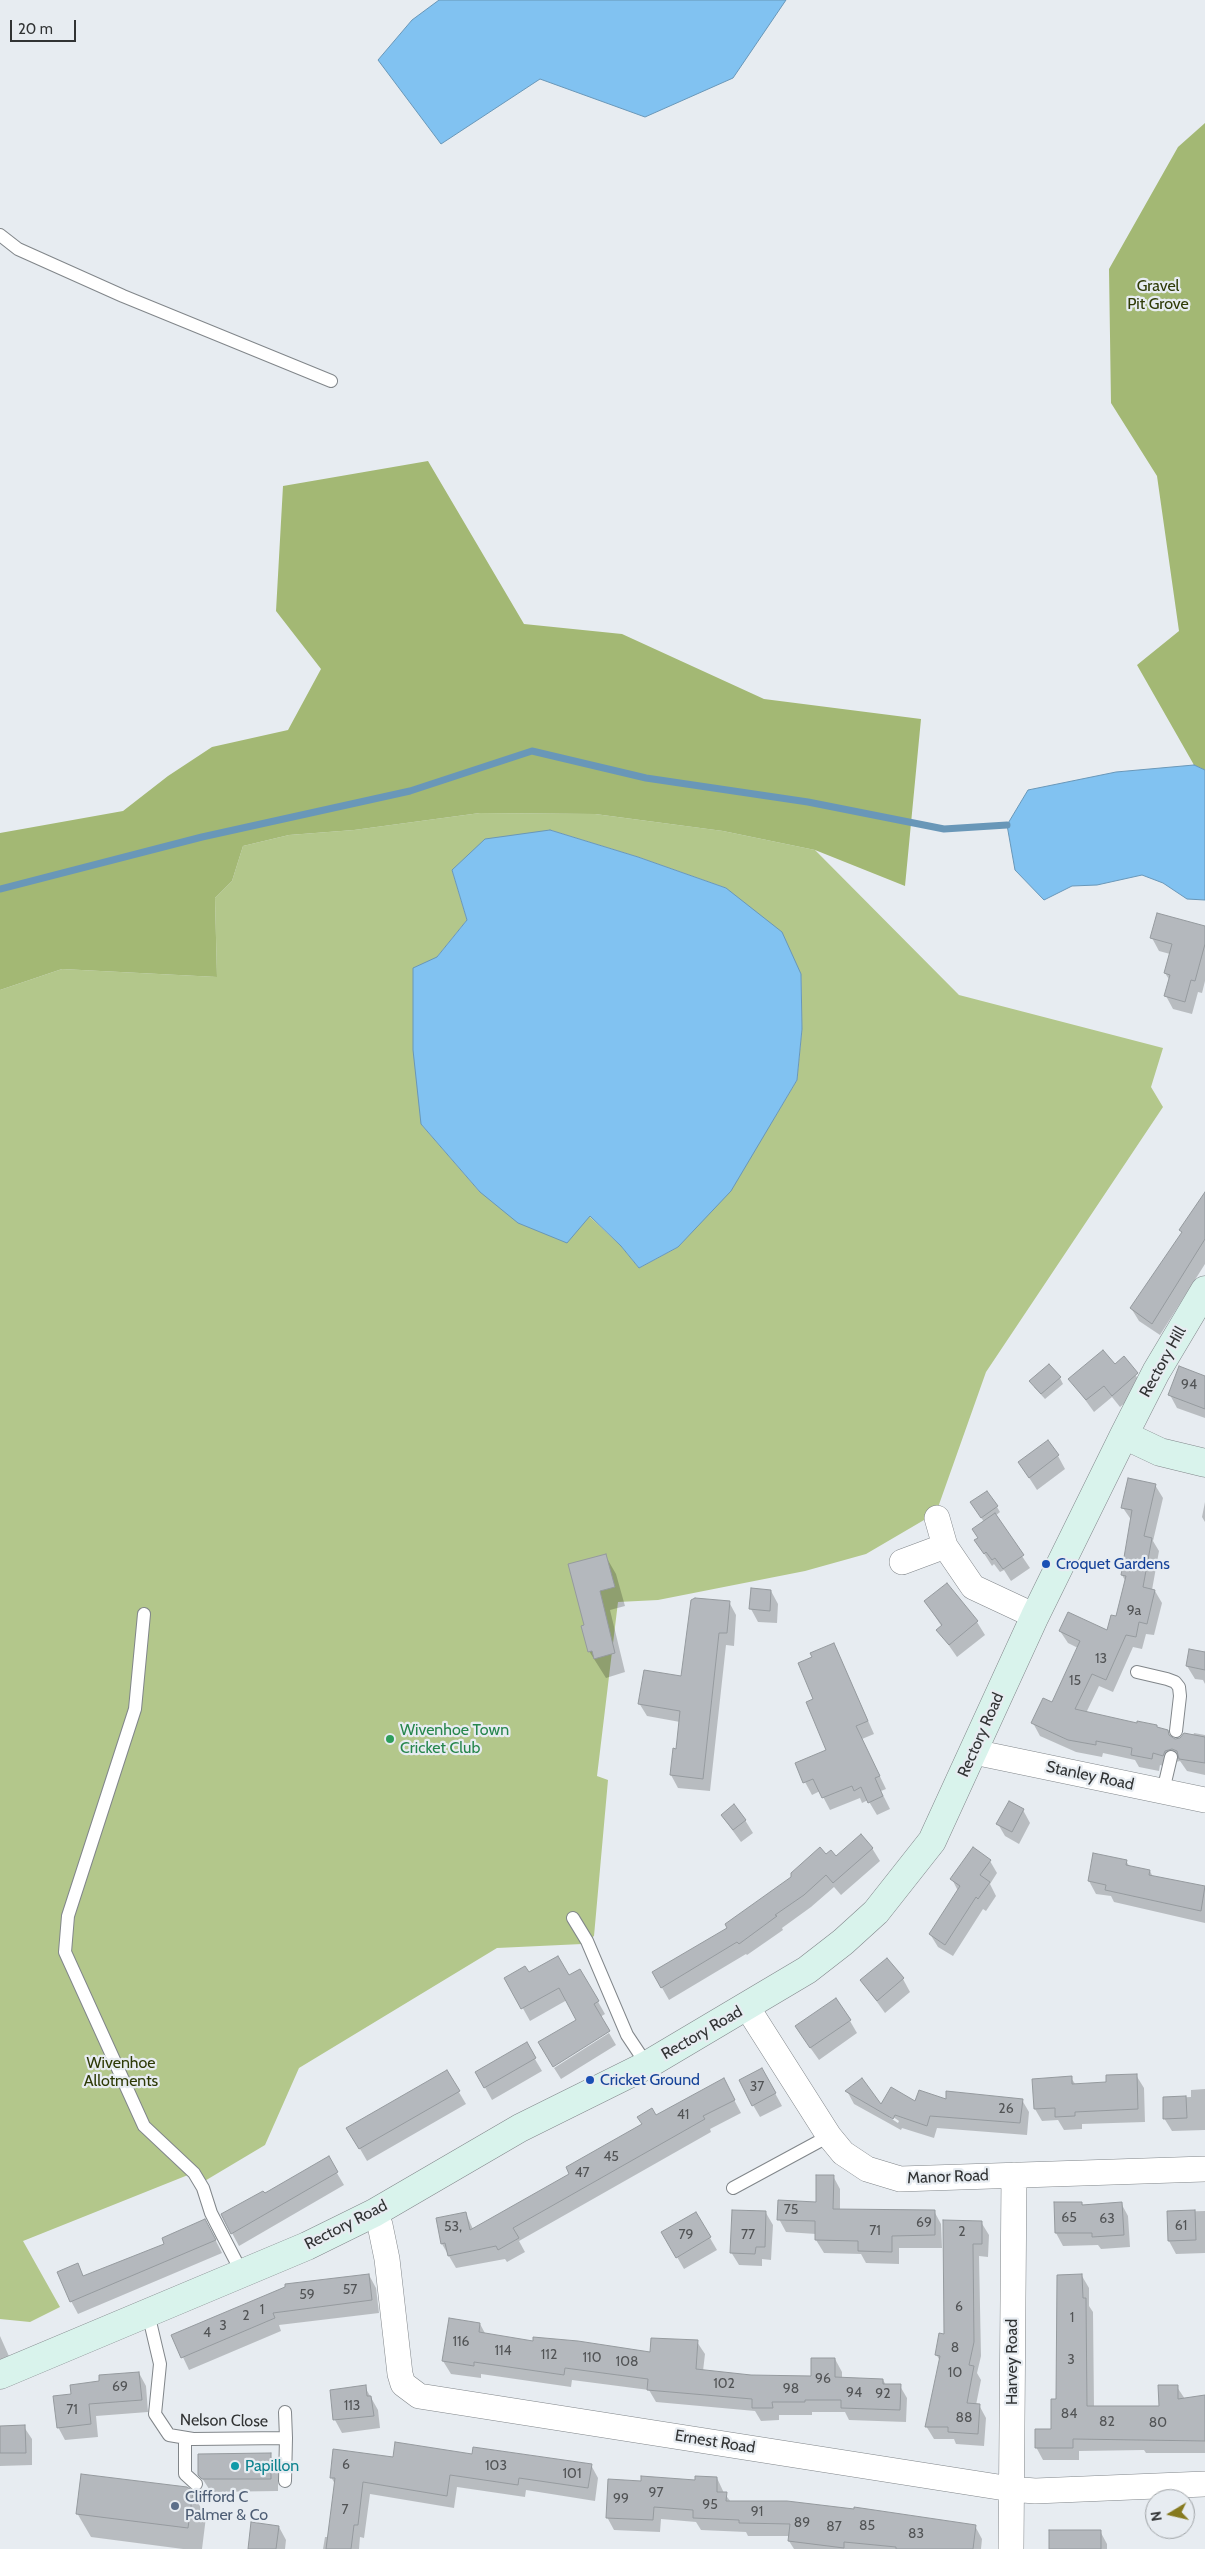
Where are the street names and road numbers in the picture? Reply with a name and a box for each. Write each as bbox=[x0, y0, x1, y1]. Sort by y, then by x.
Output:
street label: Rectory Hill bbox=[1136, 1323, 1190, 1401]
street label: Rectory Road bbox=[954, 1690, 1008, 1780]
street label: Stanley Road bbox=[1044, 1757, 1136, 1795]
street label: Rectory Road bbox=[658, 2002, 746, 2064]
street label: Manor Road bbox=[907, 2166, 989, 2188]
street label: Rectory Road bbox=[301, 2196, 391, 2254]
street label: Harvey Road bbox=[1002, 2319, 1022, 2405]
street label: Nelson Close bbox=[180, 2411, 268, 2431]
street label: Ernest Road bbox=[673, 2426, 757, 2458]

